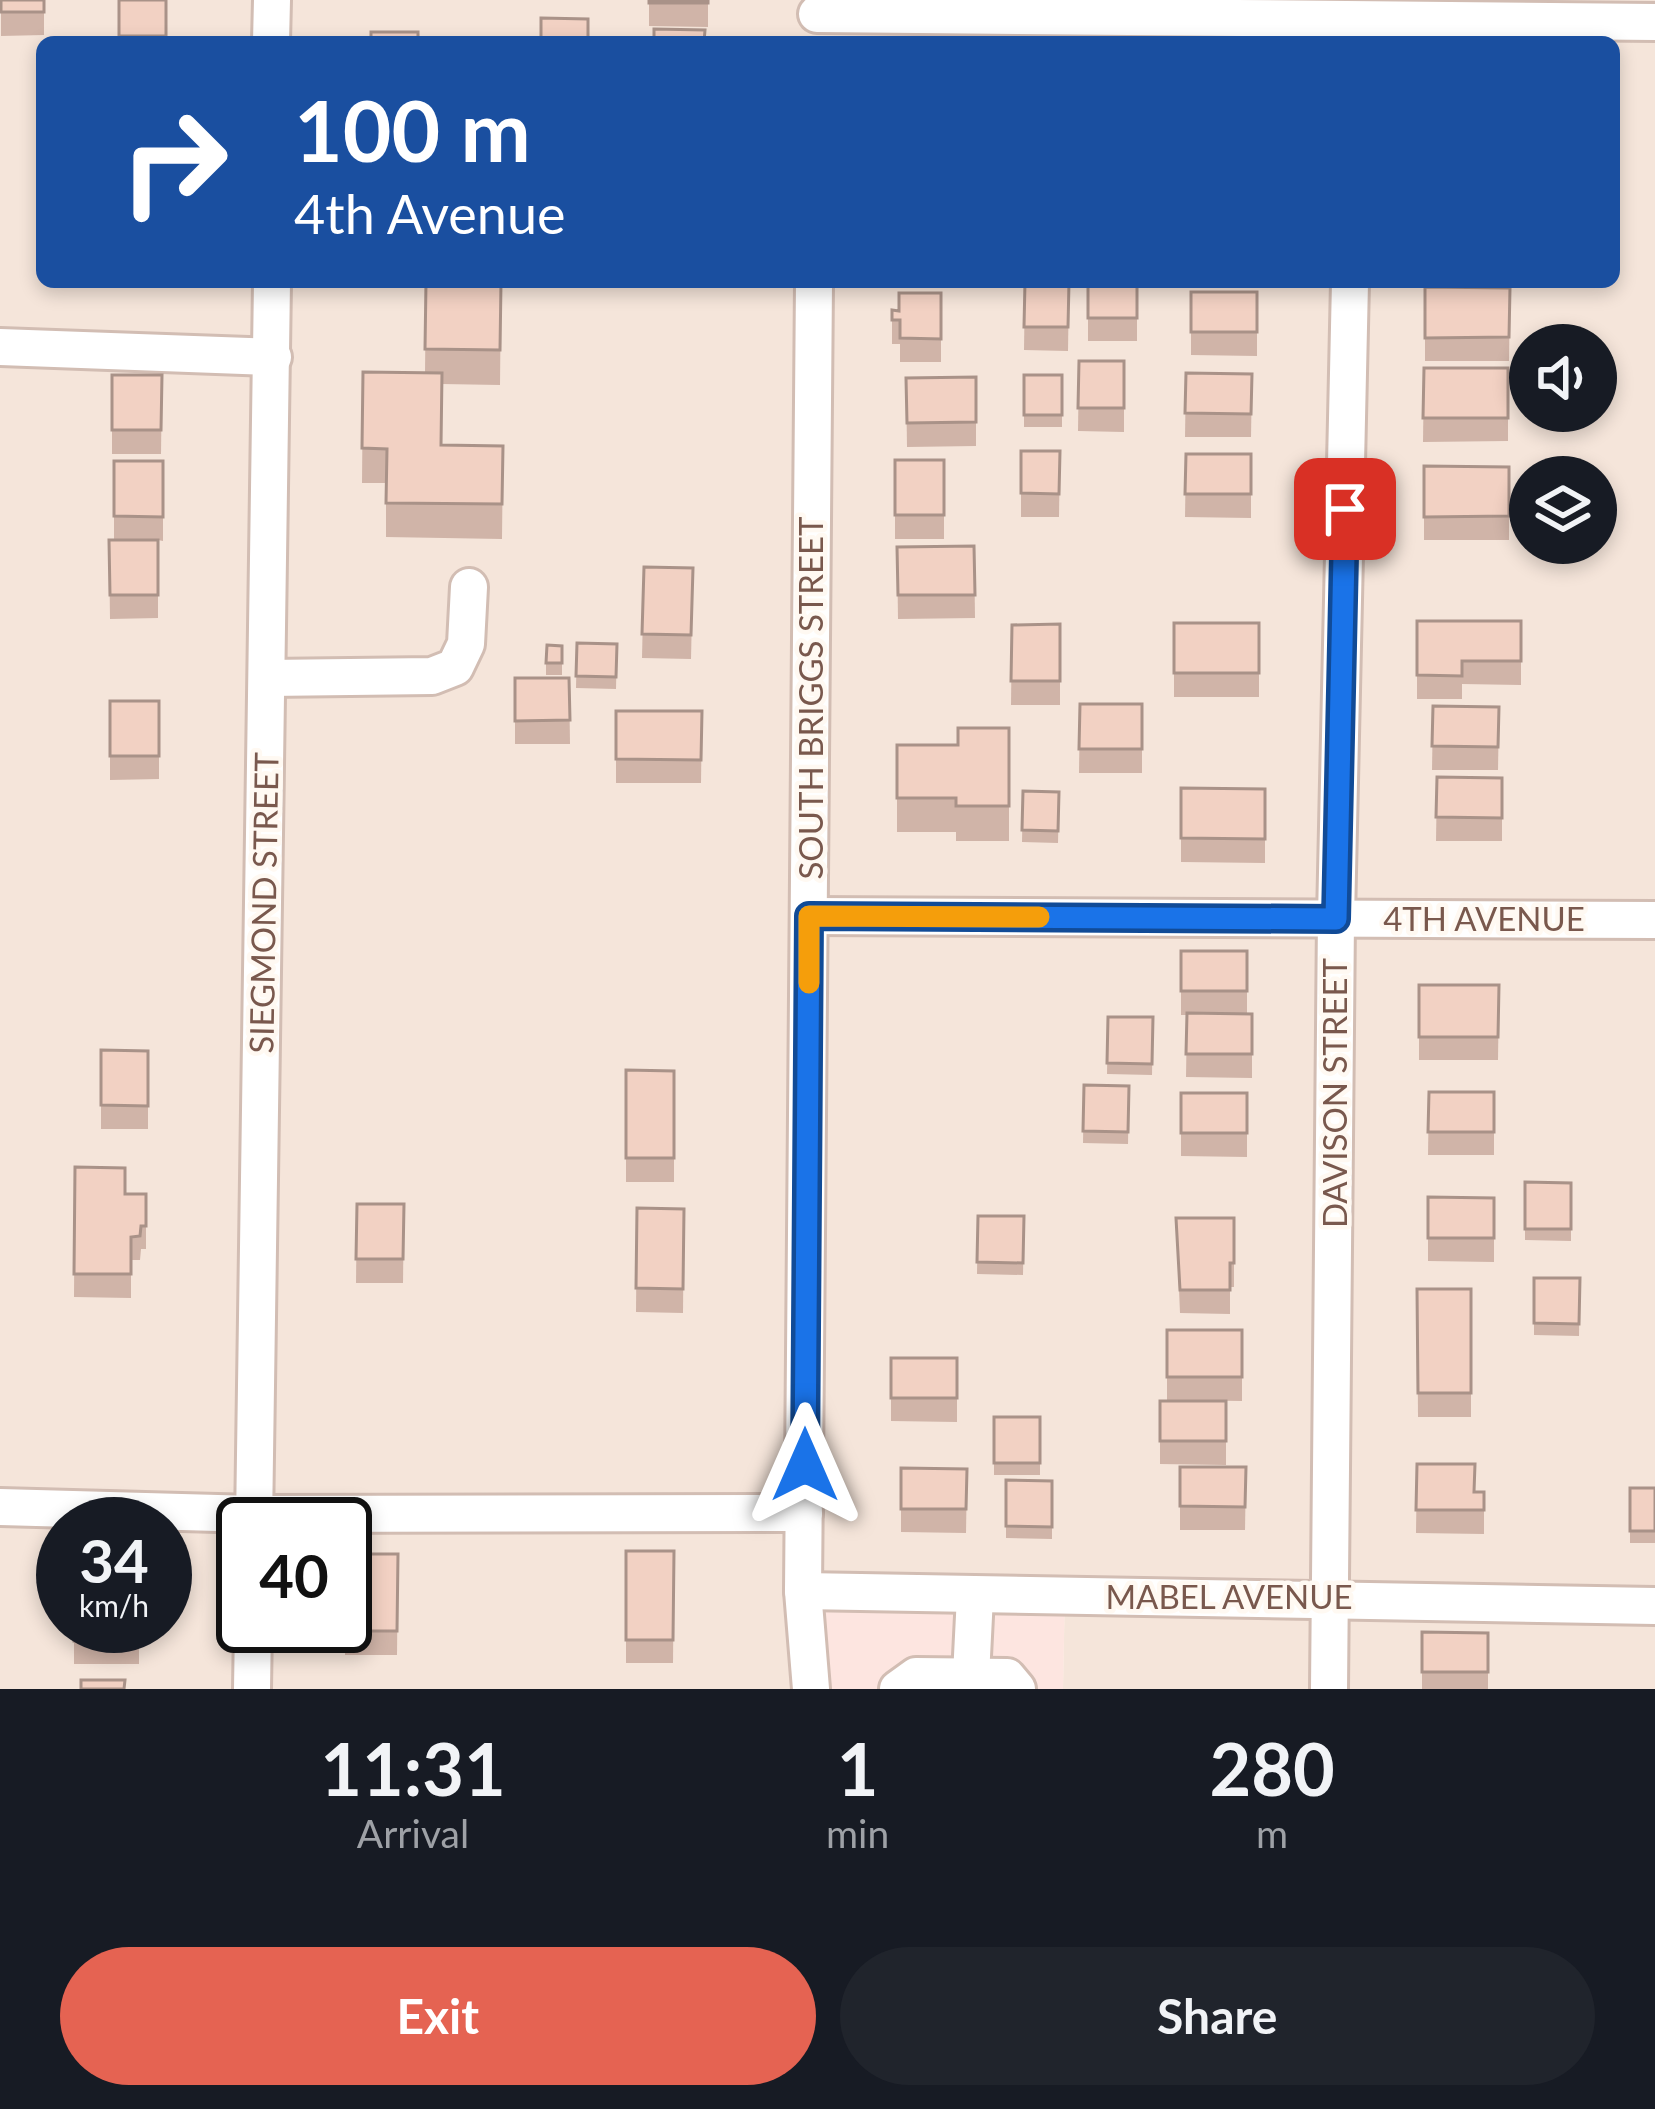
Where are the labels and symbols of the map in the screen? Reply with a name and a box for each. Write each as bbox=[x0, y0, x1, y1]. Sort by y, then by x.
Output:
pin bbox=[1294, 458, 1396, 560]
street label: SOUTH BRIGGS STREET bbox=[790, 516, 830, 880]
street label: SIEGMOND STREET bbox=[240, 752, 286, 1054]
street label: 4TH AVENUE bbox=[1383, 898, 1585, 938]
street label: DAVISON STREET bbox=[1314, 957, 1354, 1228]
position arrow bbox=[742, 1402, 868, 1528]
speed limit sign: 40 bbox=[216, 1497, 372, 1653]
street label: MABEL AVENUE bbox=[1105, 1576, 1353, 1616]

